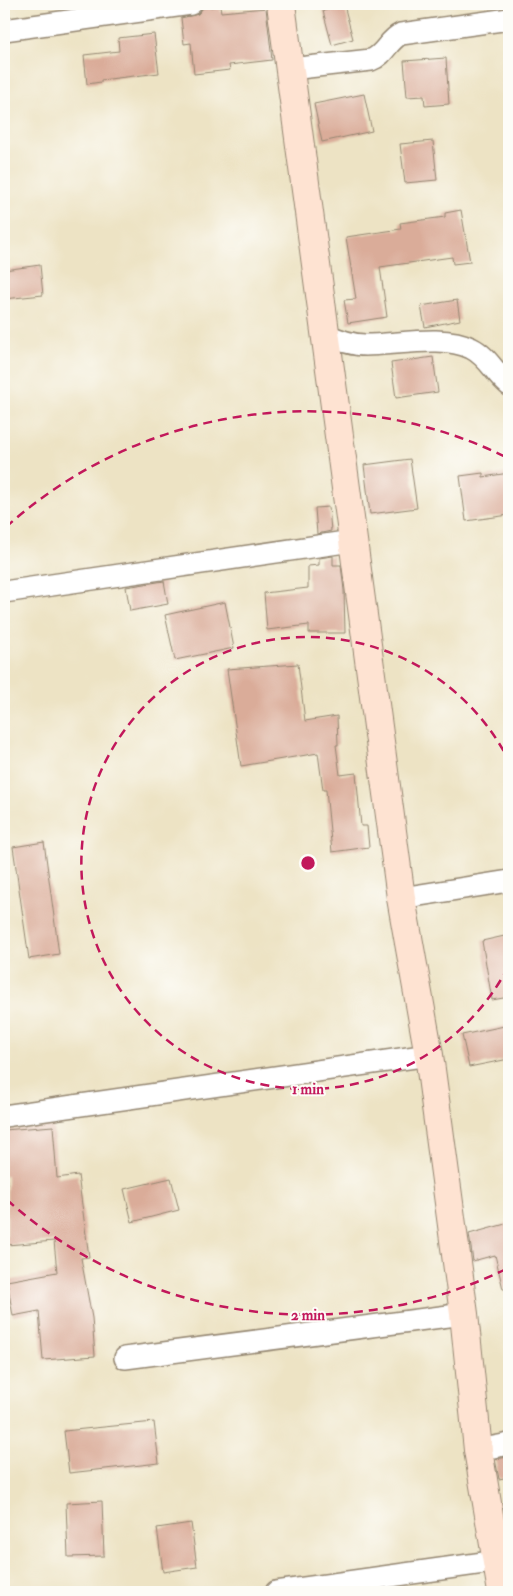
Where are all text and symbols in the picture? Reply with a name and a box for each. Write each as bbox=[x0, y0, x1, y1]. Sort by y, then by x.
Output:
centre of rings bbox=[299, 854, 317, 872]
text: 1 min bbox=[292, 1080, 324, 1099]
text: 2 min bbox=[291, 1306, 325, 1325]

